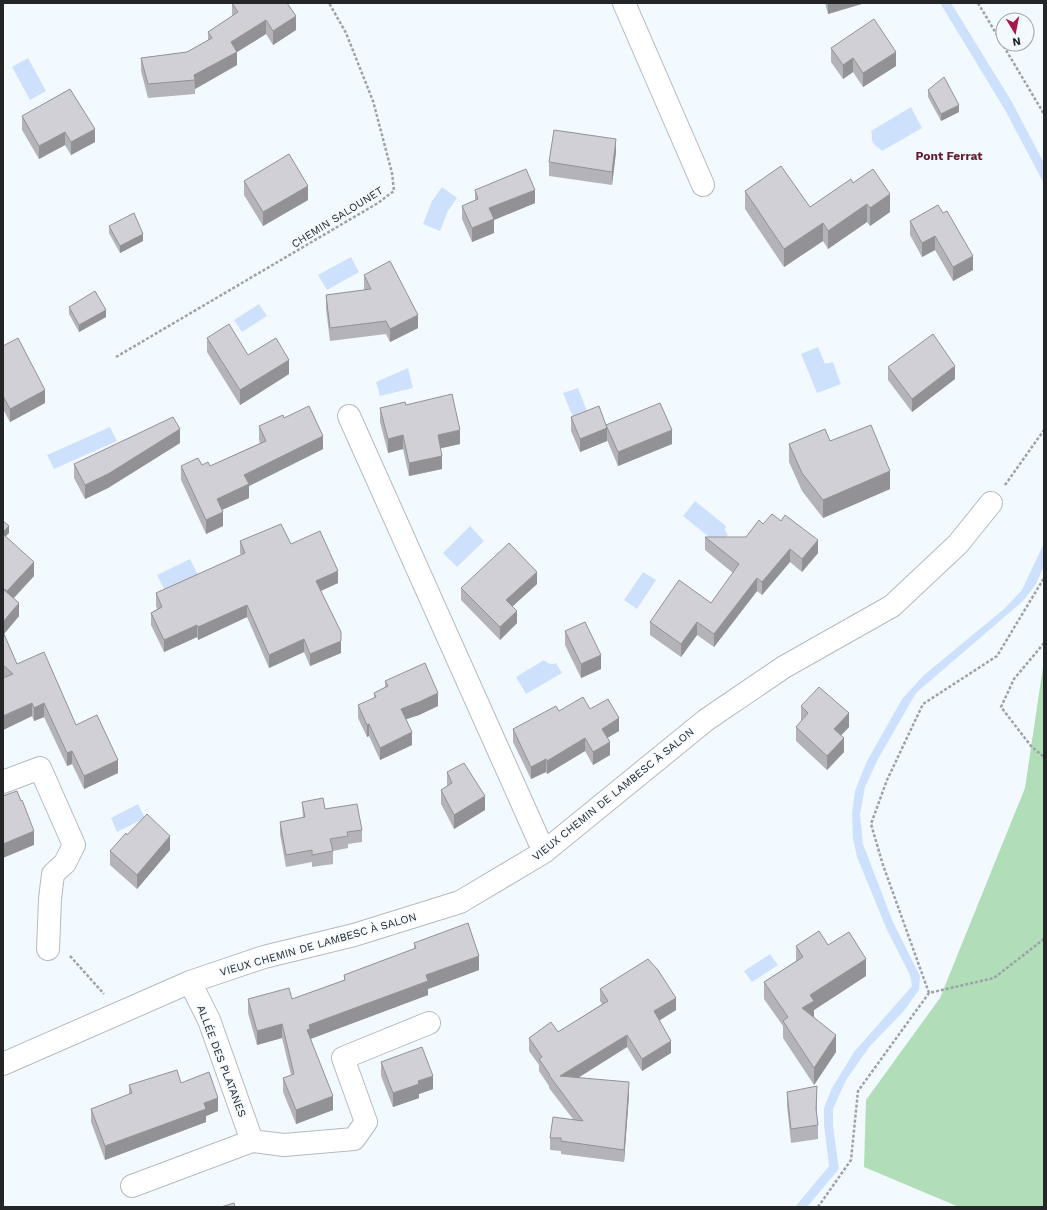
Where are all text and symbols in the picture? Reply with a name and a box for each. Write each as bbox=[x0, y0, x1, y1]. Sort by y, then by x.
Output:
north arrow bbox=[995, 12, 1035, 52]
text: N bbox=[1012, 34, 1022, 48]
district label: Pont Ferrat bbox=[915, 149, 983, 163]
street label: CHEMIN SALOUNET bbox=[289, 184, 386, 251]
street label: VIEUX CHEMIN DE LAMBESC À SALON bbox=[529, 724, 697, 864]
street label: VIEUX CHEMIN DE LAMBESC À SALON bbox=[218, 909, 418, 979]
street label: ALLÉE DES PLATANES bbox=[194, 1003, 250, 1119]

